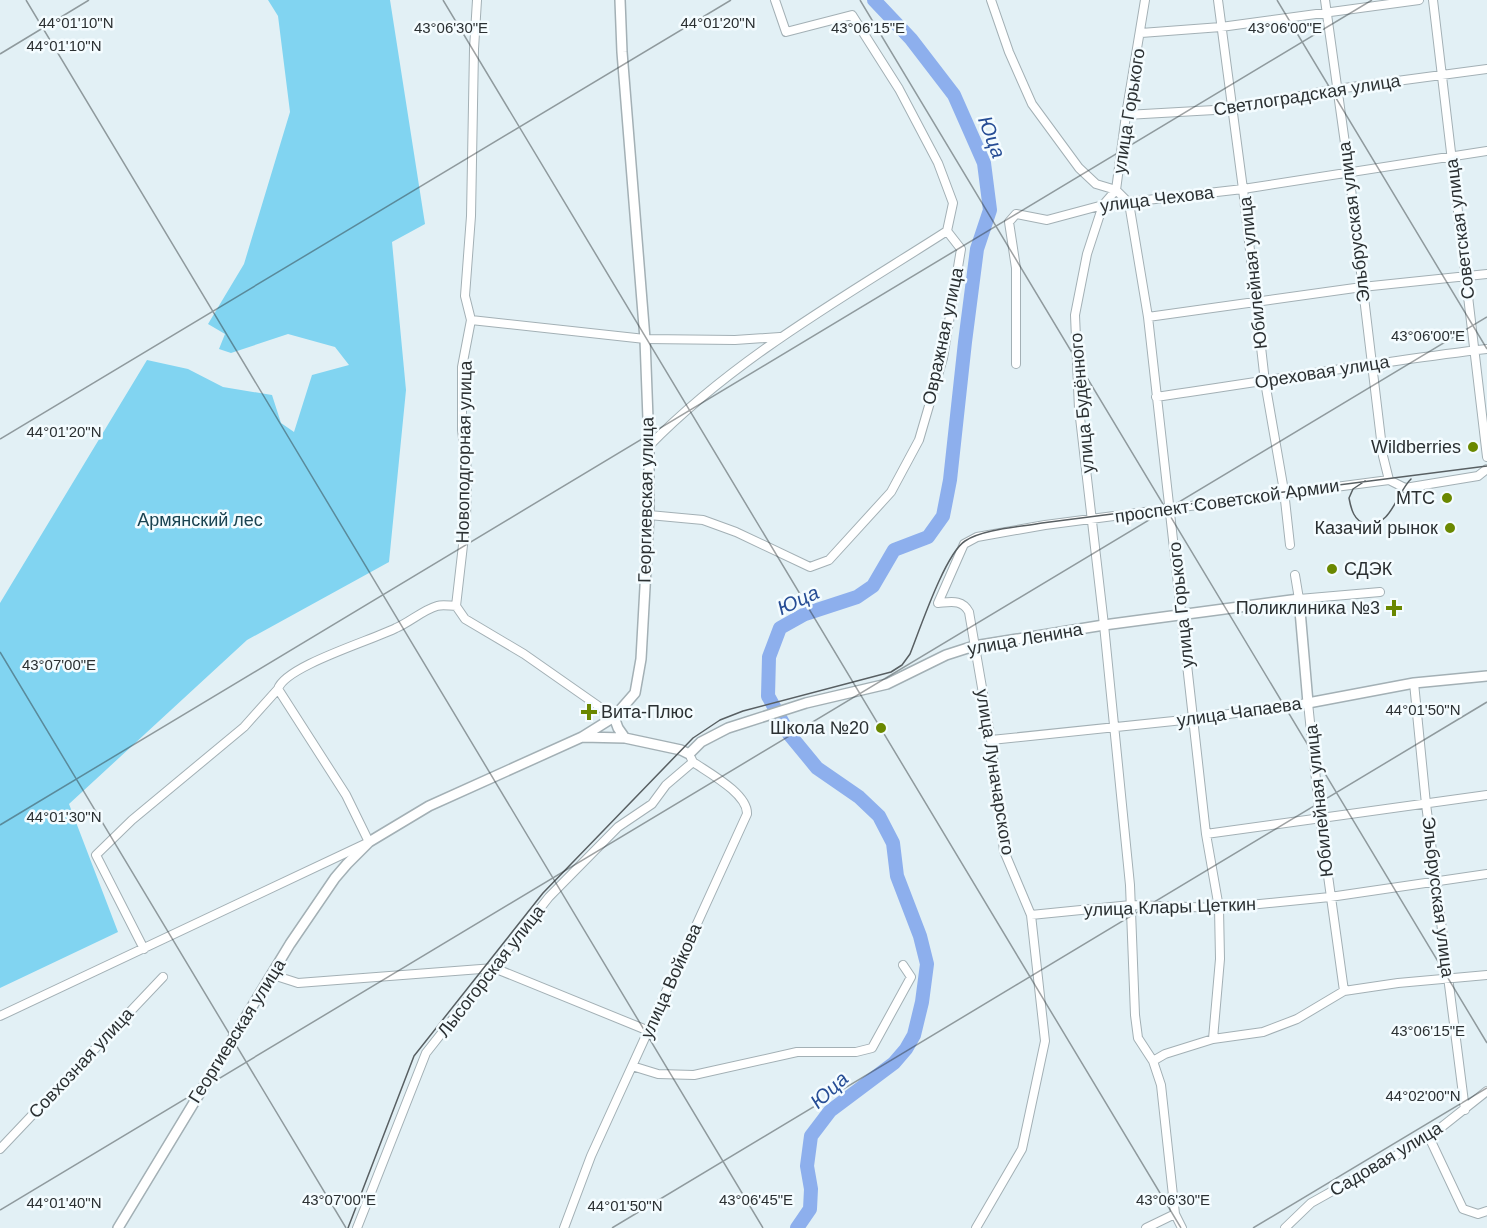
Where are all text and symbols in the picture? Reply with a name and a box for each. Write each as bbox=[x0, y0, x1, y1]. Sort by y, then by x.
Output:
text: 44°01'10"N bbox=[38, 14, 114, 31]
text: 44°01'20"N bbox=[680, 14, 756, 31]
text: 43°06'30"E bbox=[414, 19, 488, 36]
text: 43°06'15"E bbox=[831, 19, 905, 36]
text: 43°06'00"E bbox=[1248, 19, 1322, 36]
text: 44°01'10"N bbox=[26, 37, 102, 54]
street label: улица Горького bbox=[1109, 47, 1149, 175]
street label: Светлоградская улица bbox=[1212, 70, 1403, 120]
water label: Юца bbox=[974, 113, 1010, 161]
street label: Эльбрусская улица bbox=[1334, 140, 1374, 303]
street label: Советская улица bbox=[1441, 157, 1479, 300]
street label: улица Чехова bbox=[1099, 182, 1216, 216]
street label: Юбилейная улица bbox=[1235, 195, 1271, 350]
street label: Овражная улица bbox=[919, 265, 968, 406]
text: 43°06'00"E bbox=[1391, 327, 1465, 344]
street label: улица Будённого bbox=[1066, 332, 1098, 474]
street label: Ореховая улица bbox=[1253, 351, 1392, 393]
street label: Новоподгорная улица bbox=[452, 360, 476, 543]
street label: Георгиевская улица bbox=[635, 416, 657, 583]
text: 44°01'20"N bbox=[26, 423, 102, 440]
place label: Wildberries bbox=[1371, 437, 1461, 457]
marker: Wildberries bbox=[1466, 440, 1480, 454]
street label: проспект Советской Армии bbox=[1114, 475, 1340, 527]
place label: МТС bbox=[1396, 488, 1435, 508]
marker: МТС bbox=[1440, 491, 1454, 505]
park label: Армянский лес bbox=[137, 510, 263, 530]
place label: Казачий рынок bbox=[1315, 518, 1438, 538]
marker: Казачий рынок bbox=[1443, 521, 1457, 535]
street label: улица Горького bbox=[1164, 541, 1198, 669]
place label: СДЭК bbox=[1344, 559, 1393, 579]
marker: СДЭК bbox=[1325, 562, 1339, 576]
water label: Юца bbox=[774, 581, 822, 619]
place label: Поликлиника №3 bbox=[1236, 598, 1380, 618]
marker: Поликлиника №3 bbox=[1385, 599, 1403, 617]
street label: улица Ленина bbox=[966, 619, 1085, 659]
text: 43°07'00"E bbox=[22, 656, 96, 673]
street label: улица Луначарского bbox=[972, 688, 1018, 856]
street label: улица Чапаева bbox=[1175, 693, 1304, 731]
text: 44°01'50"N bbox=[1385, 701, 1461, 718]
place label: Вита-Плюс bbox=[601, 702, 693, 722]
marker: Вита-Плюс bbox=[582, 705, 596, 719]
place label: Школа №20 bbox=[770, 718, 869, 738]
marker: Школа №20 bbox=[874, 721, 888, 735]
street label: Юбилейная улица bbox=[1301, 723, 1337, 878]
text: 44°01'30"N bbox=[26, 808, 102, 825]
street label: Эльбрусская улица bbox=[1418, 816, 1458, 979]
street label: улица Клары Цеткин bbox=[1084, 894, 1256, 920]
street label: Лысогорская улица bbox=[433, 900, 549, 1041]
street label: улица Войкова bbox=[637, 919, 706, 1042]
street label: Георгиевская улица bbox=[185, 954, 290, 1107]
street label: Совхозная улица bbox=[25, 1003, 138, 1122]
text: 43°06'15"E bbox=[1391, 1022, 1465, 1039]
water label: Юца bbox=[806, 1067, 852, 1113]
text: 44°02'00"N bbox=[1385, 1087, 1461, 1104]
street label: Садовая улица bbox=[1326, 1117, 1447, 1200]
text: 43°07'00"E bbox=[302, 1191, 376, 1208]
text: 43°06'45"E bbox=[719, 1191, 793, 1208]
text: 43°06'30"E bbox=[1136, 1191, 1210, 1208]
text: 44°01'40"N bbox=[26, 1194, 102, 1211]
text: 44°01'50"N bbox=[587, 1197, 663, 1214]

